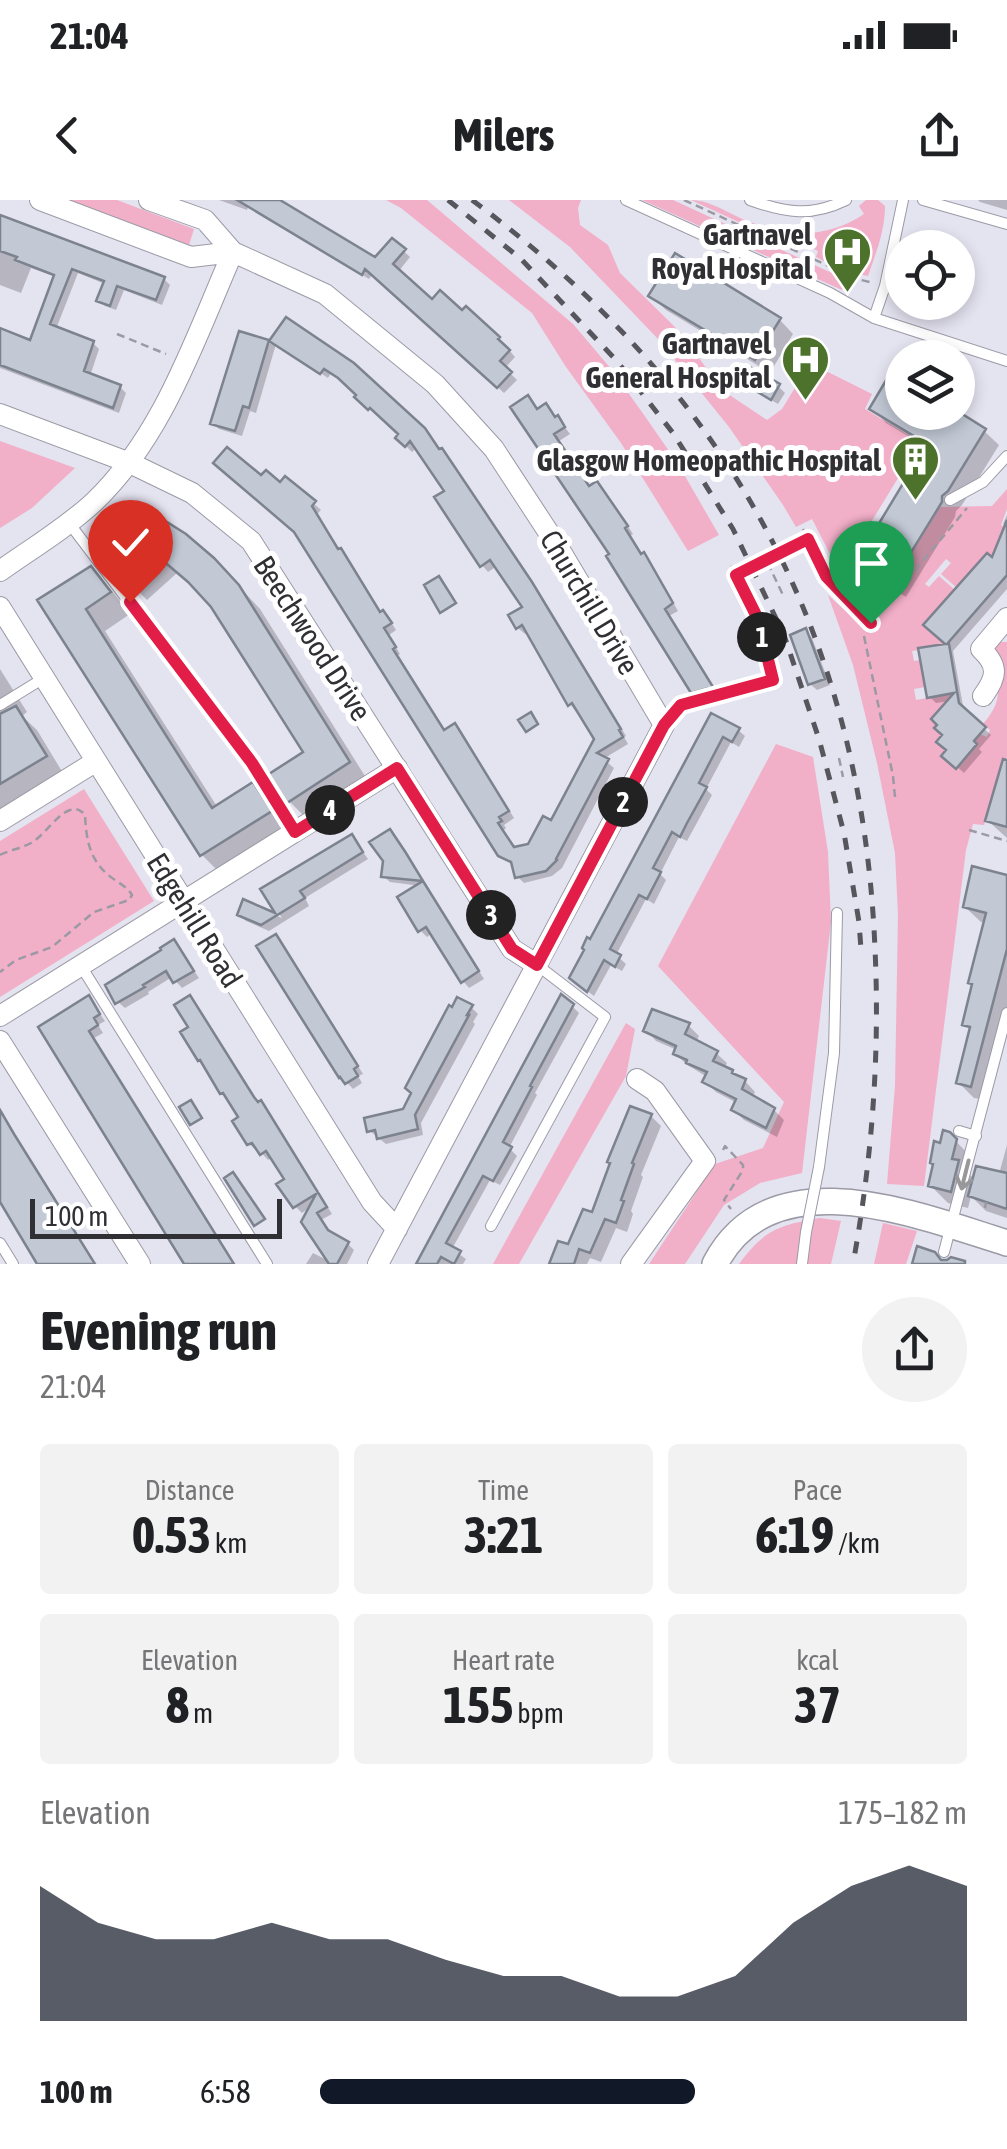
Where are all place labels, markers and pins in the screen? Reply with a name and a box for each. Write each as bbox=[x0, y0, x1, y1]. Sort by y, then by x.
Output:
place label: Gartnavel Royal Hospital bbox=[651, 217, 813, 285]
hospital icon: Gartnavel Royal Hospital bbox=[821, 225, 873, 293]
place label: Gartnavel General Hospital bbox=[585, 326, 772, 394]
hospital icon: Gartnavel General Hospital bbox=[780, 334, 832, 402]
building icon: Glasgow Homeopathic Hospital bbox=[890, 434, 942, 502]
place label: Glasgow Homeopathic Hospital bbox=[537, 443, 882, 477]
pin bbox=[88, 500, 173, 603]
pin bbox=[829, 521, 914, 624]
pin: 1 bbox=[737, 612, 787, 662]
pin: 2 bbox=[598, 777, 648, 827]
pin: 4 bbox=[305, 785, 355, 835]
pin: 3 bbox=[466, 890, 516, 940]

